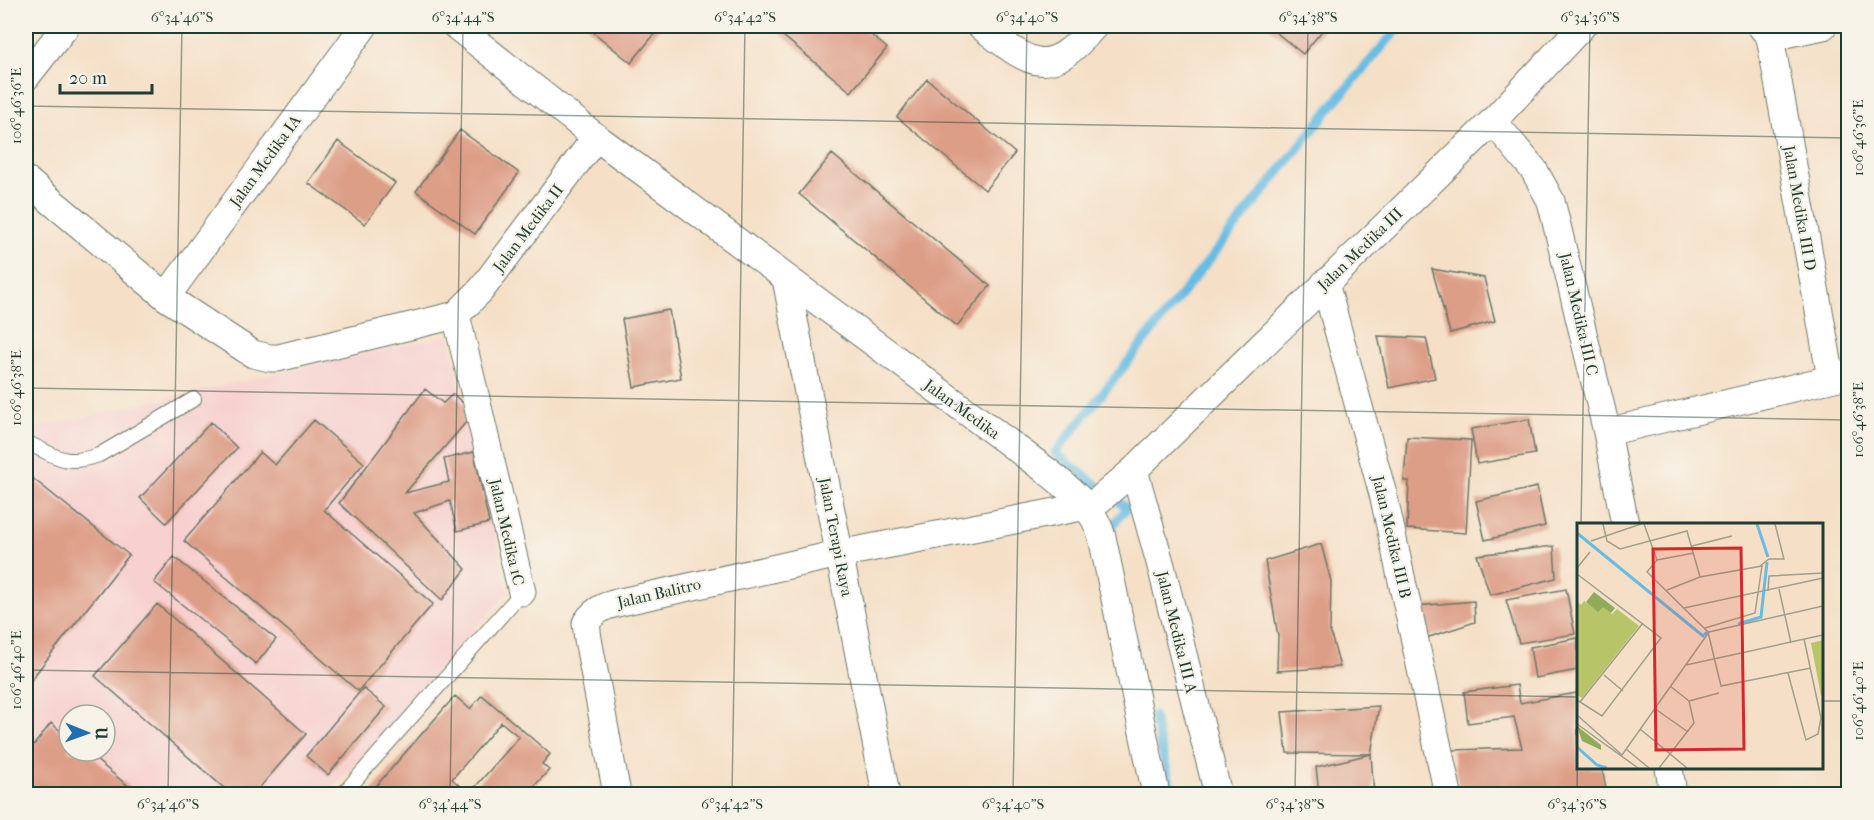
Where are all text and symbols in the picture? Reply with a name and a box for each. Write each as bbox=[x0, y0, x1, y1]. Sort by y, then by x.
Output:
text: 6°34'46"S bbox=[151, 8, 213, 26]
text: 6°34'44"S bbox=[431, 8, 495, 26]
text: 6°34'42"S bbox=[714, 8, 776, 26]
text: 6°34'40"S bbox=[996, 8, 1059, 26]
text: 6°34'38"S bbox=[1278, 8, 1338, 26]
text: 6°34'36"S bbox=[1560, 8, 1620, 26]
scale bar bbox=[60, 57, 152, 95]
text: 106°46'36"E bbox=[7, 68, 25, 144]
text: 20 m bbox=[69, 68, 107, 89]
text: 106°46'36"E bbox=[1849, 100, 1867, 176]
street label: Jalan Medika IA bbox=[224, 111, 305, 212]
street label: Jalan Medika III D bbox=[1779, 142, 1820, 272]
street label: Jalan Medika II bbox=[488, 180, 567, 277]
street label: Jalan Medika III bbox=[1312, 204, 1407, 296]
street label: Jalan Medika III C bbox=[1555, 249, 1602, 377]
text: 106°46'38"E bbox=[7, 350, 25, 426]
street label: Jalan Medika bbox=[919, 374, 1004, 443]
text: 106°46'38"E bbox=[1849, 382, 1867, 458]
street label: Jalan Medika III B bbox=[1368, 472, 1415, 600]
street label: Jalan Terapi Raya bbox=[815, 474, 857, 599]
street label: Jalan Medika 1C bbox=[485, 475, 529, 587]
inset map bbox=[1577, 523, 1823, 769]
street label: Jalan Medika III A bbox=[1152, 567, 1201, 696]
street label: Jalan Balitro bbox=[613, 574, 703, 612]
text: 106°46'40"E bbox=[7, 630, 25, 710]
text: 106°46'40"E bbox=[1849, 661, 1867, 741]
north arrow bbox=[57, 703, 117, 763]
text: U bbox=[92, 726, 111, 740]
text: 6°34'46"S bbox=[137, 795, 199, 813]
text: 6°34'44"S bbox=[418, 795, 482, 813]
text: 6°34'42"S bbox=[701, 795, 763, 813]
text: 6°34'40"S bbox=[982, 795, 1045, 813]
text: 6°34'38"S bbox=[1265, 795, 1325, 813]
text: 6°34'36"S bbox=[1547, 795, 1607, 813]

